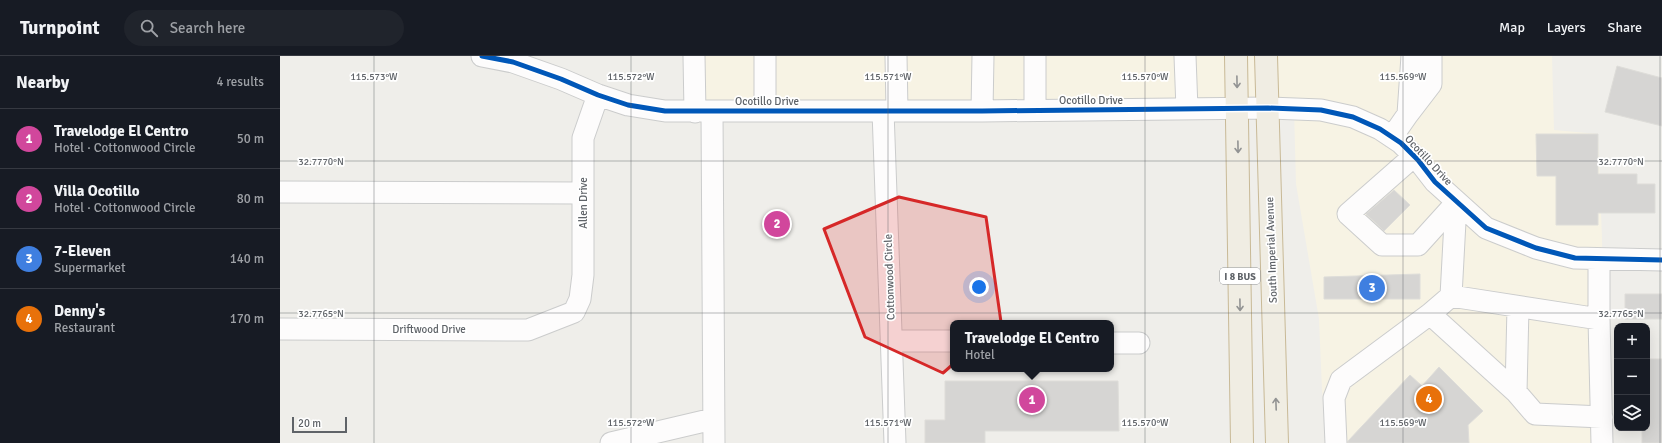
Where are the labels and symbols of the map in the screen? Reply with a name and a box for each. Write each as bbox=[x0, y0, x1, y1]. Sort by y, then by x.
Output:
text: 115.573°W bbox=[350, 71, 398, 83]
text: 115.572°W bbox=[607, 71, 655, 83]
text: 115.571°W bbox=[864, 71, 912, 83]
text: 115.570°W bbox=[1121, 71, 1169, 83]
text: 115.569°W bbox=[1379, 71, 1427, 83]
one-way arrow bbox=[1233, 75, 1241, 88]
street label: Ocotillo Drive bbox=[1059, 94, 1123, 107]
street label: Ocotillo Drive bbox=[735, 95, 799, 108]
street label: Ocotillo Drive bbox=[1402, 133, 1455, 188]
one-way arrow bbox=[1234, 140, 1242, 153]
text: 32.7770°N bbox=[298, 156, 344, 168]
text: 32.7770°N bbox=[1598, 156, 1644, 168]
street label: Allen Drive bbox=[577, 177, 590, 229]
street label: South Imperial Avenue bbox=[1263, 197, 1280, 303]
pin: 2 bbox=[764, 209, 790, 239]
street label: Cottonwood Circle bbox=[882, 234, 897, 320]
road number: I 8 BUS bbox=[1220, 268, 1260, 284]
pin: 3 bbox=[1359, 273, 1385, 303]
your location bbox=[969, 277, 989, 297]
one-way arrow bbox=[1236, 298, 1244, 311]
text: 32.7765°N bbox=[298, 308, 344, 320]
text: 32.7765°N bbox=[1598, 308, 1644, 320]
street label: Driftwood Drive bbox=[392, 323, 466, 336]
pin: 4 bbox=[1416, 384, 1442, 414]
pin: 1 bbox=[1019, 385, 1045, 415]
one-way arrow bbox=[1272, 398, 1279, 411]
scale bar bbox=[292, 415, 347, 434]
text: 115.572°W bbox=[607, 417, 655, 429]
text: 115.571°W bbox=[864, 417, 912, 429]
text: 115.570°W bbox=[1121, 417, 1169, 429]
text: 115.569°W bbox=[1379, 417, 1427, 429]

